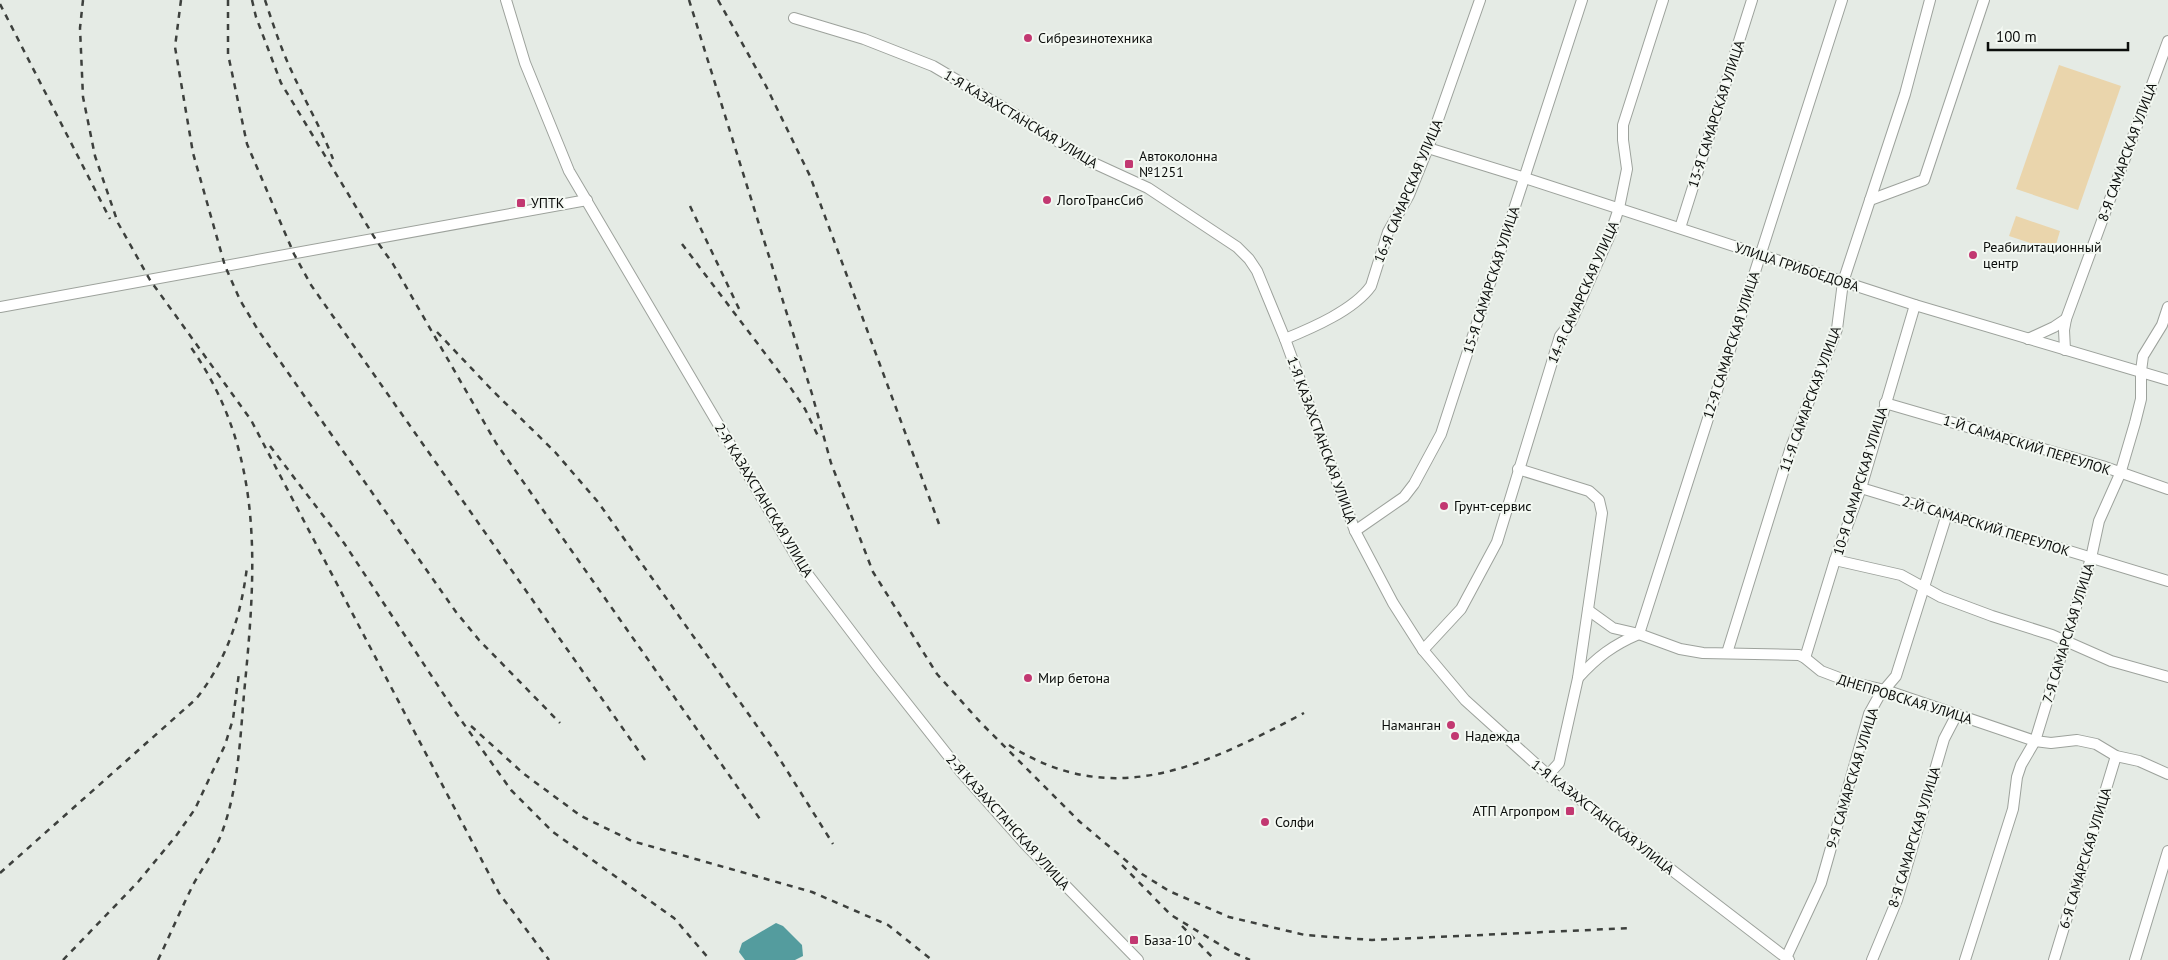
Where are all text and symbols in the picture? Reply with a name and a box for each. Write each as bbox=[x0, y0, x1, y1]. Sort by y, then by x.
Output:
scale bar bbox=[1988, 20, 2128, 52]
text: 100 m bbox=[1996, 27, 2037, 46]
place label: Сибрезинотехника bbox=[1038, 29, 1153, 47]
marker: Сибрезинотехника bbox=[1022, 32, 1034, 44]
street label: 13-Я САМАРСКАЯ УЛИЦА bbox=[1684, 37, 1749, 190]
street label: 1-Я КАЗАХСТАНСКАЯ УЛИЦА bbox=[941, 66, 1102, 173]
street label: 8-Я САМАРСКАЯ УЛИЦА bbox=[2093, 79, 2161, 224]
street label: 16-Я САМАРСКАЯ УЛИЦА bbox=[1370, 116, 1447, 265]
place label: Автоколонна №1251 bbox=[1139, 147, 1218, 181]
marker: Автоколонна №1251 bbox=[1123, 158, 1135, 170]
place label: ЛогоТрансСиб bbox=[1056, 191, 1143, 209]
place label: УПТК bbox=[531, 194, 565, 212]
marker: ЛогоТрансСиб bbox=[1041, 194, 1053, 206]
marker: УПТК bbox=[515, 197, 527, 209]
street label: 15-Я САМАРСКАЯ УЛИЦА bbox=[1459, 203, 1524, 356]
street label: 14-Я САМАРСКАЯ УЛИЦА bbox=[1543, 217, 1623, 366]
street label: УЛИЦА ГРИБОЕДОВА bbox=[1732, 238, 1862, 296]
place label: Реабилитационный центр bbox=[1983, 238, 2102, 272]
marker: Реабилитационный центр bbox=[1967, 249, 1979, 261]
street label: 12-Я САМАРСКАЯ УЛИЦА bbox=[1699, 268, 1764, 421]
street label: 11-Я САМАРСКАЯ УЛИЦА bbox=[1775, 323, 1845, 474]
street label: 1-Я КАЗАХСТАНСКАЯ УЛИЦА bbox=[1283, 354, 1361, 527]
street label: 10-Я САМАРСКАЯ УЛИЦА bbox=[1829, 404, 1891, 557]
street label: 1-Й САМАРСКИЙ ПЕРЕУЛОК bbox=[1941, 411, 2113, 479]
street label: 2-Я КАЗАХСТАНСКАЯ УЛИЦА bbox=[711, 420, 818, 581]
street label: 2-Й САМАРСКИЙ ПЕРЕУЛОК bbox=[1900, 492, 2072, 560]
place label: Грунт-сервис bbox=[1454, 497, 1532, 515]
marker: Грунт-сервис bbox=[1438, 500, 1450, 512]
street label: 7-Я САМАРСКАЯ УЛИЦА bbox=[2038, 560, 2098, 705]
place label: Мир бетона bbox=[1038, 669, 1110, 687]
street label: ДНЕПРОВСКАЯ УЛИЦА bbox=[1835, 670, 1975, 728]
marker: Мир бетона bbox=[1022, 672, 1034, 684]
street label: 9-Я САМАРСКАЯ УЛИЦА bbox=[1822, 705, 1882, 851]
place label: Наманган bbox=[1381, 716, 1441, 734]
marker: Наманган bbox=[1445, 719, 1457, 731]
place label: Надежда bbox=[1465, 727, 1520, 745]
marker: Надежда bbox=[1449, 730, 1461, 742]
street label: 2-Я КАЗАХСТАНСКАЯ УЛИЦА bbox=[942, 750, 1074, 894]
street label: 1-Я КАЗАХСТАНСКАЯ УЛИЦА bbox=[1528, 756, 1679, 879]
street label: 8-Я САМАРСКАЯ УЛИЦА bbox=[1884, 764, 1944, 910]
street label: 6-Я САМАРСКАЯ УЛИЦА bbox=[2055, 785, 2115, 931]
place label: АТП Агропром bbox=[1472, 802, 1560, 820]
marker: АТП Агропром bbox=[1564, 805, 1576, 817]
place label: Солфи bbox=[1275, 813, 1314, 831]
marker: Солфи bbox=[1259, 816, 1271, 828]
place label: База-10 bbox=[1144, 931, 1192, 949]
marker: База-10 bbox=[1128, 934, 1140, 946]

